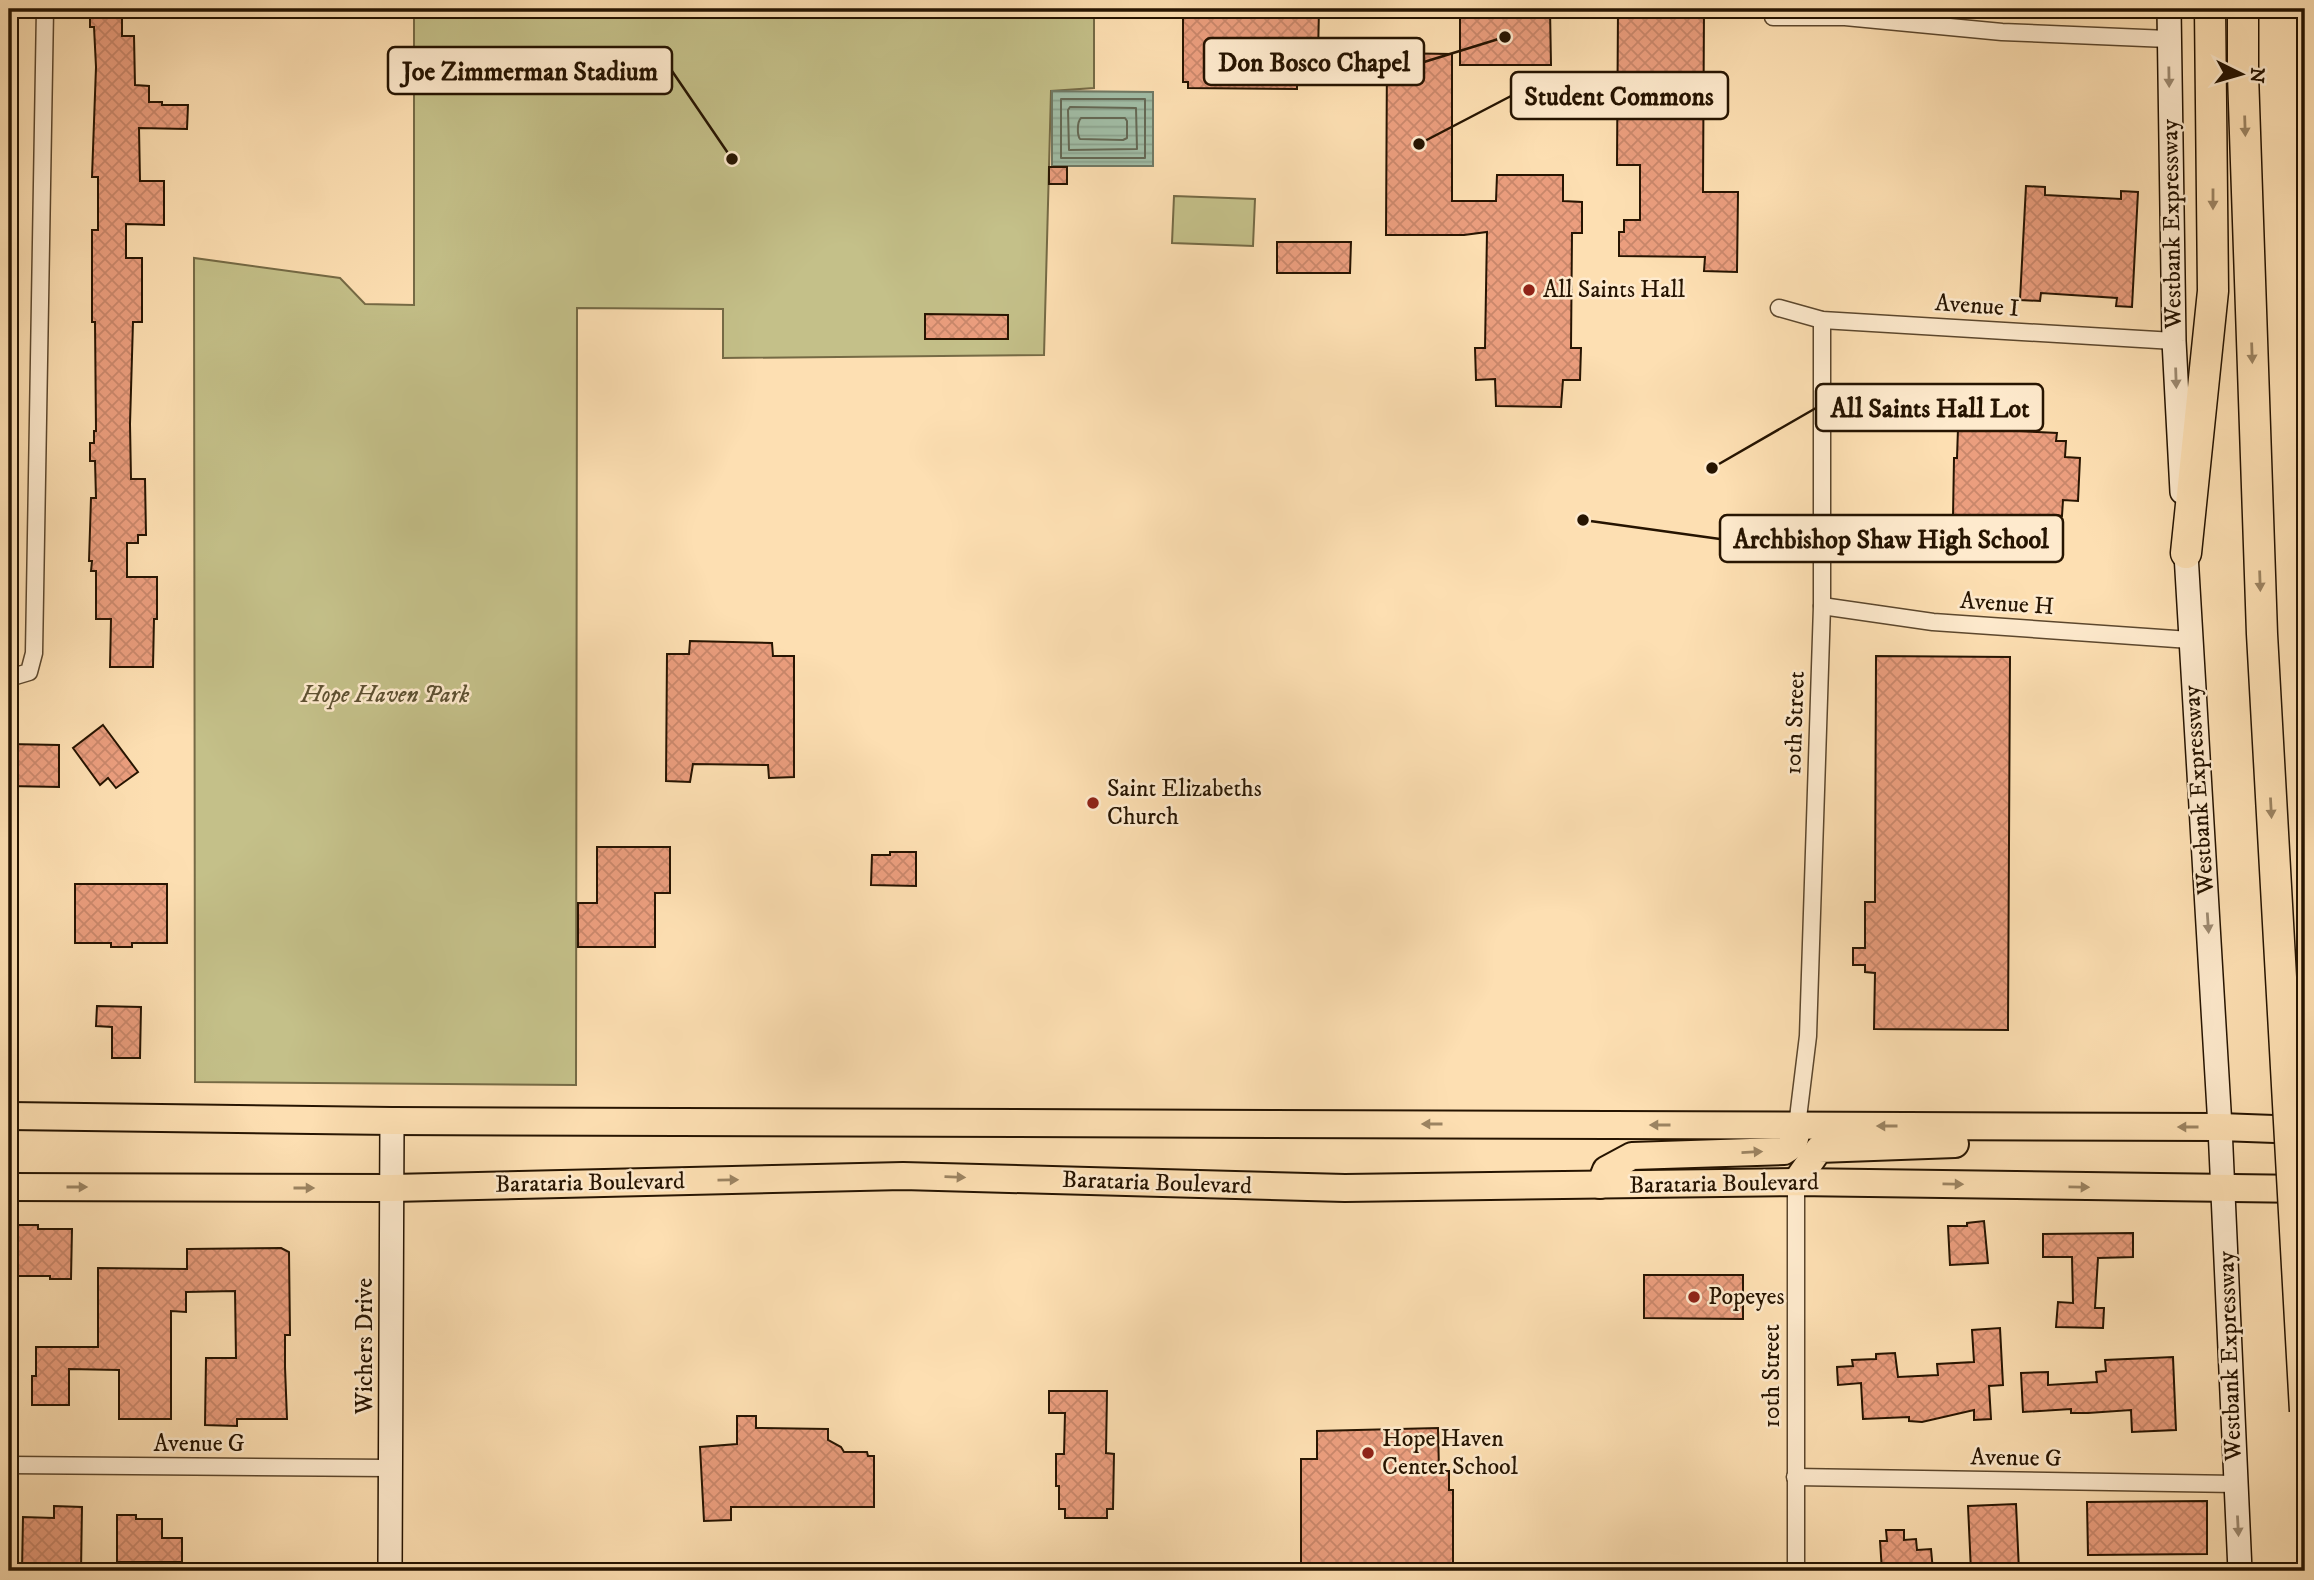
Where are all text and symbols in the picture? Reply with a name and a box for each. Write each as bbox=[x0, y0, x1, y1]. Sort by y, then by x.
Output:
callout: Don Bosco Chapel bbox=[1204, 38, 1424, 85]
north arrow bbox=[2206, 38, 2276, 108]
callout: Joe Zimmerman Stadium bbox=[388, 47, 672, 94]
text: Don Bosco Chapel bbox=[1218, 47, 1411, 80]
text: Joe Zimmerman Stadium bbox=[399, 56, 659, 89]
one-way arrow bbox=[2163, 66, 2175, 88]
text: N bbox=[2244, 67, 2269, 85]
callout: Student Commons bbox=[1511, 72, 1728, 119]
text: Student Commons bbox=[1524, 81, 1714, 114]
one-way arrow bbox=[2239, 115, 2251, 137]
street label: Westbank Expressway bbox=[2155, 118, 2189, 330]
one-way arrow bbox=[2207, 189, 2219, 211]
place label: All Saints Hall bbox=[1543, 275, 1686, 305]
marker: All Saints Hall bbox=[1521, 282, 1537, 298]
street label: Avenue I bbox=[1934, 288, 2020, 324]
one-way arrow bbox=[2247, 343, 2258, 365]
one-way arrow bbox=[2170, 367, 2181, 389]
callout: All Saints Hall Lot bbox=[1816, 384, 2043, 431]
text: All Saints Hall Lot bbox=[1830, 393, 2030, 426]
callout: Archbishop Shaw High School bbox=[1720, 515, 2063, 562]
text: Archbishop Shaw High School bbox=[1732, 524, 2050, 557]
one-way arrow bbox=[2254, 570, 2266, 592]
street label: Avenue H bbox=[1959, 586, 2055, 622]
street label: 10th Street bbox=[1778, 670, 1812, 775]
park label: Hope Haven Park bbox=[300, 680, 469, 710]
street label: Westbank Expressway bbox=[2177, 684, 2221, 897]
place label: Saint Elizabeths Church bbox=[1107, 774, 1262, 832]
marker: Saint Elizabeths Church bbox=[1085, 795, 1101, 811]
one-way arrow bbox=[2266, 797, 2277, 819]
one-way arrow bbox=[2202, 912, 2213, 934]
one-way arrow bbox=[1421, 1118, 1443, 1130]
one-way arrow bbox=[1648, 1119, 1670, 1131]
one-way arrow bbox=[1876, 1120, 1898, 1132]
one-way arrow bbox=[2177, 1121, 2199, 1133]
one-way arrow bbox=[1741, 1147, 1763, 1158]
street label: Barataria Boulevard bbox=[1062, 1165, 1252, 1201]
street label: Barataria Boulevard bbox=[495, 1166, 685, 1200]
street label: Barataria Boulevard bbox=[1629, 1167, 1819, 1201]
one-way arrow bbox=[945, 1172, 967, 1183]
one-way arrow bbox=[717, 1174, 739, 1186]
one-way arrow bbox=[1942, 1179, 1964, 1190]
one-way arrow bbox=[66, 1181, 88, 1193]
one-way arrow bbox=[2069, 1181, 2091, 1192]
one-way arrow bbox=[294, 1182, 316, 1194]
street label: Westbank Expressway bbox=[2211, 1250, 2249, 1462]
street label: Wichers Drive bbox=[350, 1278, 380, 1415]
place label: Popeyes bbox=[1708, 1282, 1785, 1312]
marker: Popeyes bbox=[1686, 1289, 1702, 1305]
street label: 10th Street bbox=[1757, 1324, 1787, 1428]
place label: Hope Haven Center School bbox=[1382, 1424, 1519, 1482]
street label: Avenue G bbox=[153, 1429, 245, 1459]
street label: Avenue G bbox=[1970, 1442, 2062, 1474]
marker: Hope Haven Center School bbox=[1360, 1445, 1376, 1461]
one-way arrow bbox=[2232, 1516, 2243, 1538]

